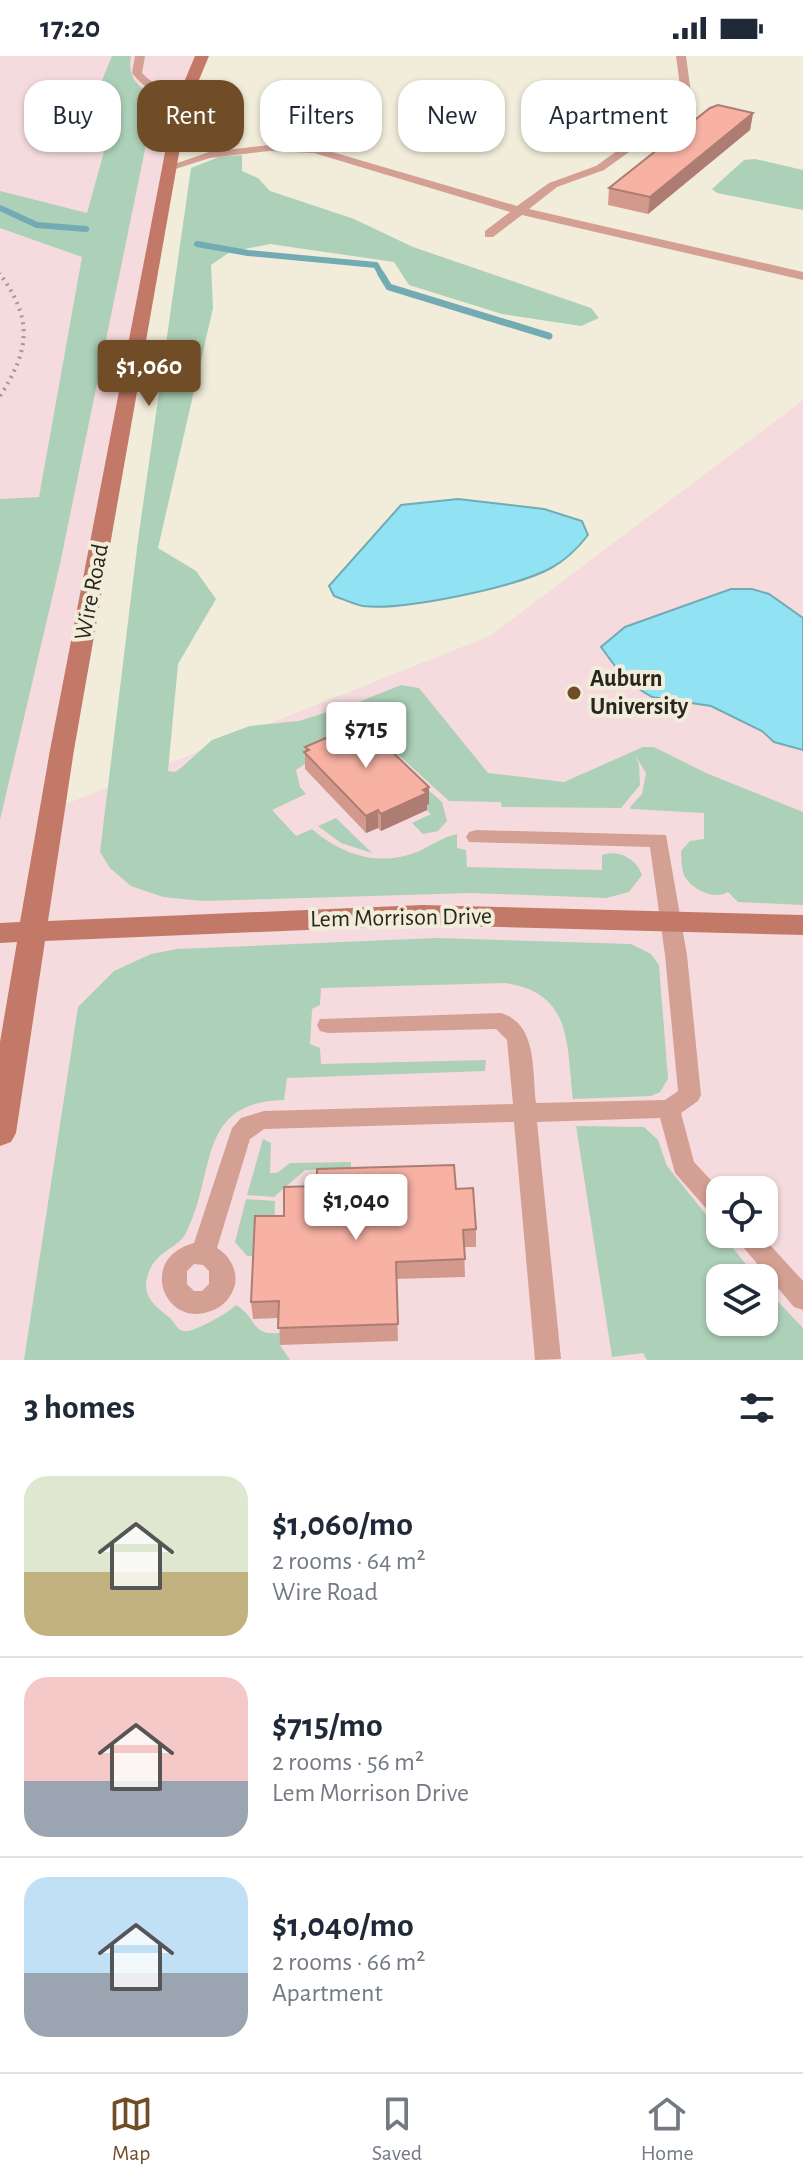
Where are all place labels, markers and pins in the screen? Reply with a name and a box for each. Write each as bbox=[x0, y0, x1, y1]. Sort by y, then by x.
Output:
pin: $1,060 bbox=[84, 340, 214, 408]
place label: Auburn University bbox=[590, 667, 689, 719]
marker: Auburn University bbox=[565, 684, 583, 702]
pin: $715 bbox=[319, 702, 413, 770]
pin: $1,040 bbox=[291, 1174, 421, 1242]

